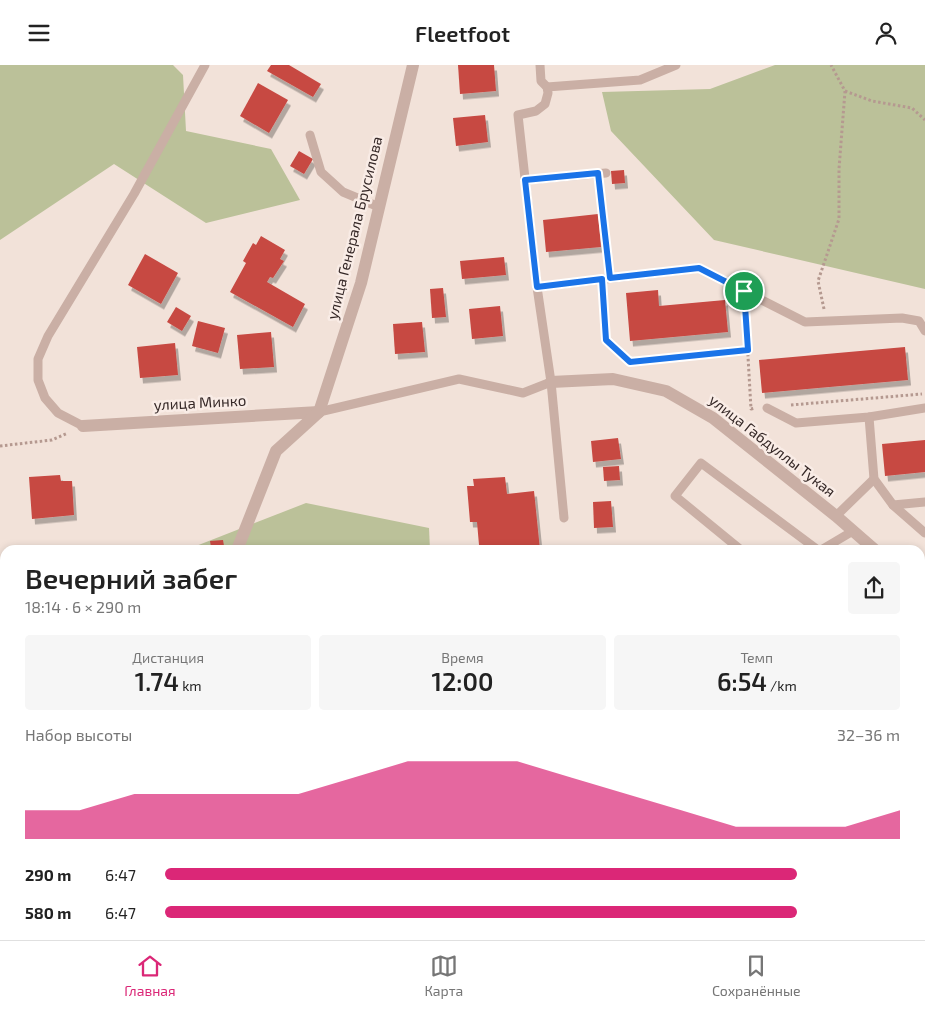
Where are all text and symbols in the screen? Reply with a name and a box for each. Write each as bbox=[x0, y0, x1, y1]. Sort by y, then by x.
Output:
icon: menu bbox=[25, 19, 53, 47]
icon: person bbox=[872, 19, 900, 47]
text: Fleetfoot bbox=[415, 20, 510, 46]
street label: улица Генерала Брусилова bbox=[323, 134, 386, 321]
pin bbox=[723, 270, 765, 312]
icon: arrive bbox=[730, 277, 758, 305]
street label: улица Габдуллы Тукая bbox=[705, 390, 839, 501]
street label: улица Минко bbox=[153, 391, 247, 414]
text: Вечерний забег bbox=[25, 561, 237, 595]
button: share bbox=[848, 562, 900, 614]
text: 18:14 · 6 × 290 m bbox=[25, 597, 141, 616]
text: Дистанция bbox=[132, 649, 204, 666]
text: Время bbox=[441, 649, 484, 666]
text: Темп bbox=[740, 649, 773, 666]
text: 1.74 bbox=[135, 666, 179, 696]
text: 12:00 bbox=[432, 666, 493, 696]
text: 6:54 bbox=[717, 666, 767, 696]
text: km bbox=[179, 677, 202, 694]
text: /km bbox=[767, 677, 797, 694]
text: Набор высоты bbox=[25, 725, 132, 744]
text: 32–36 m bbox=[837, 725, 900, 744]
text: 290 m bbox=[25, 865, 71, 884]
text: 6:47 bbox=[105, 865, 136, 884]
text: 580 m bbox=[25, 903, 71, 922]
text: 6:47 bbox=[105, 903, 136, 922]
tab: Главная bbox=[124, 952, 176, 999]
tab: Карта bbox=[424, 952, 463, 999]
tab: Сохранённые bbox=[712, 952, 801, 999]

